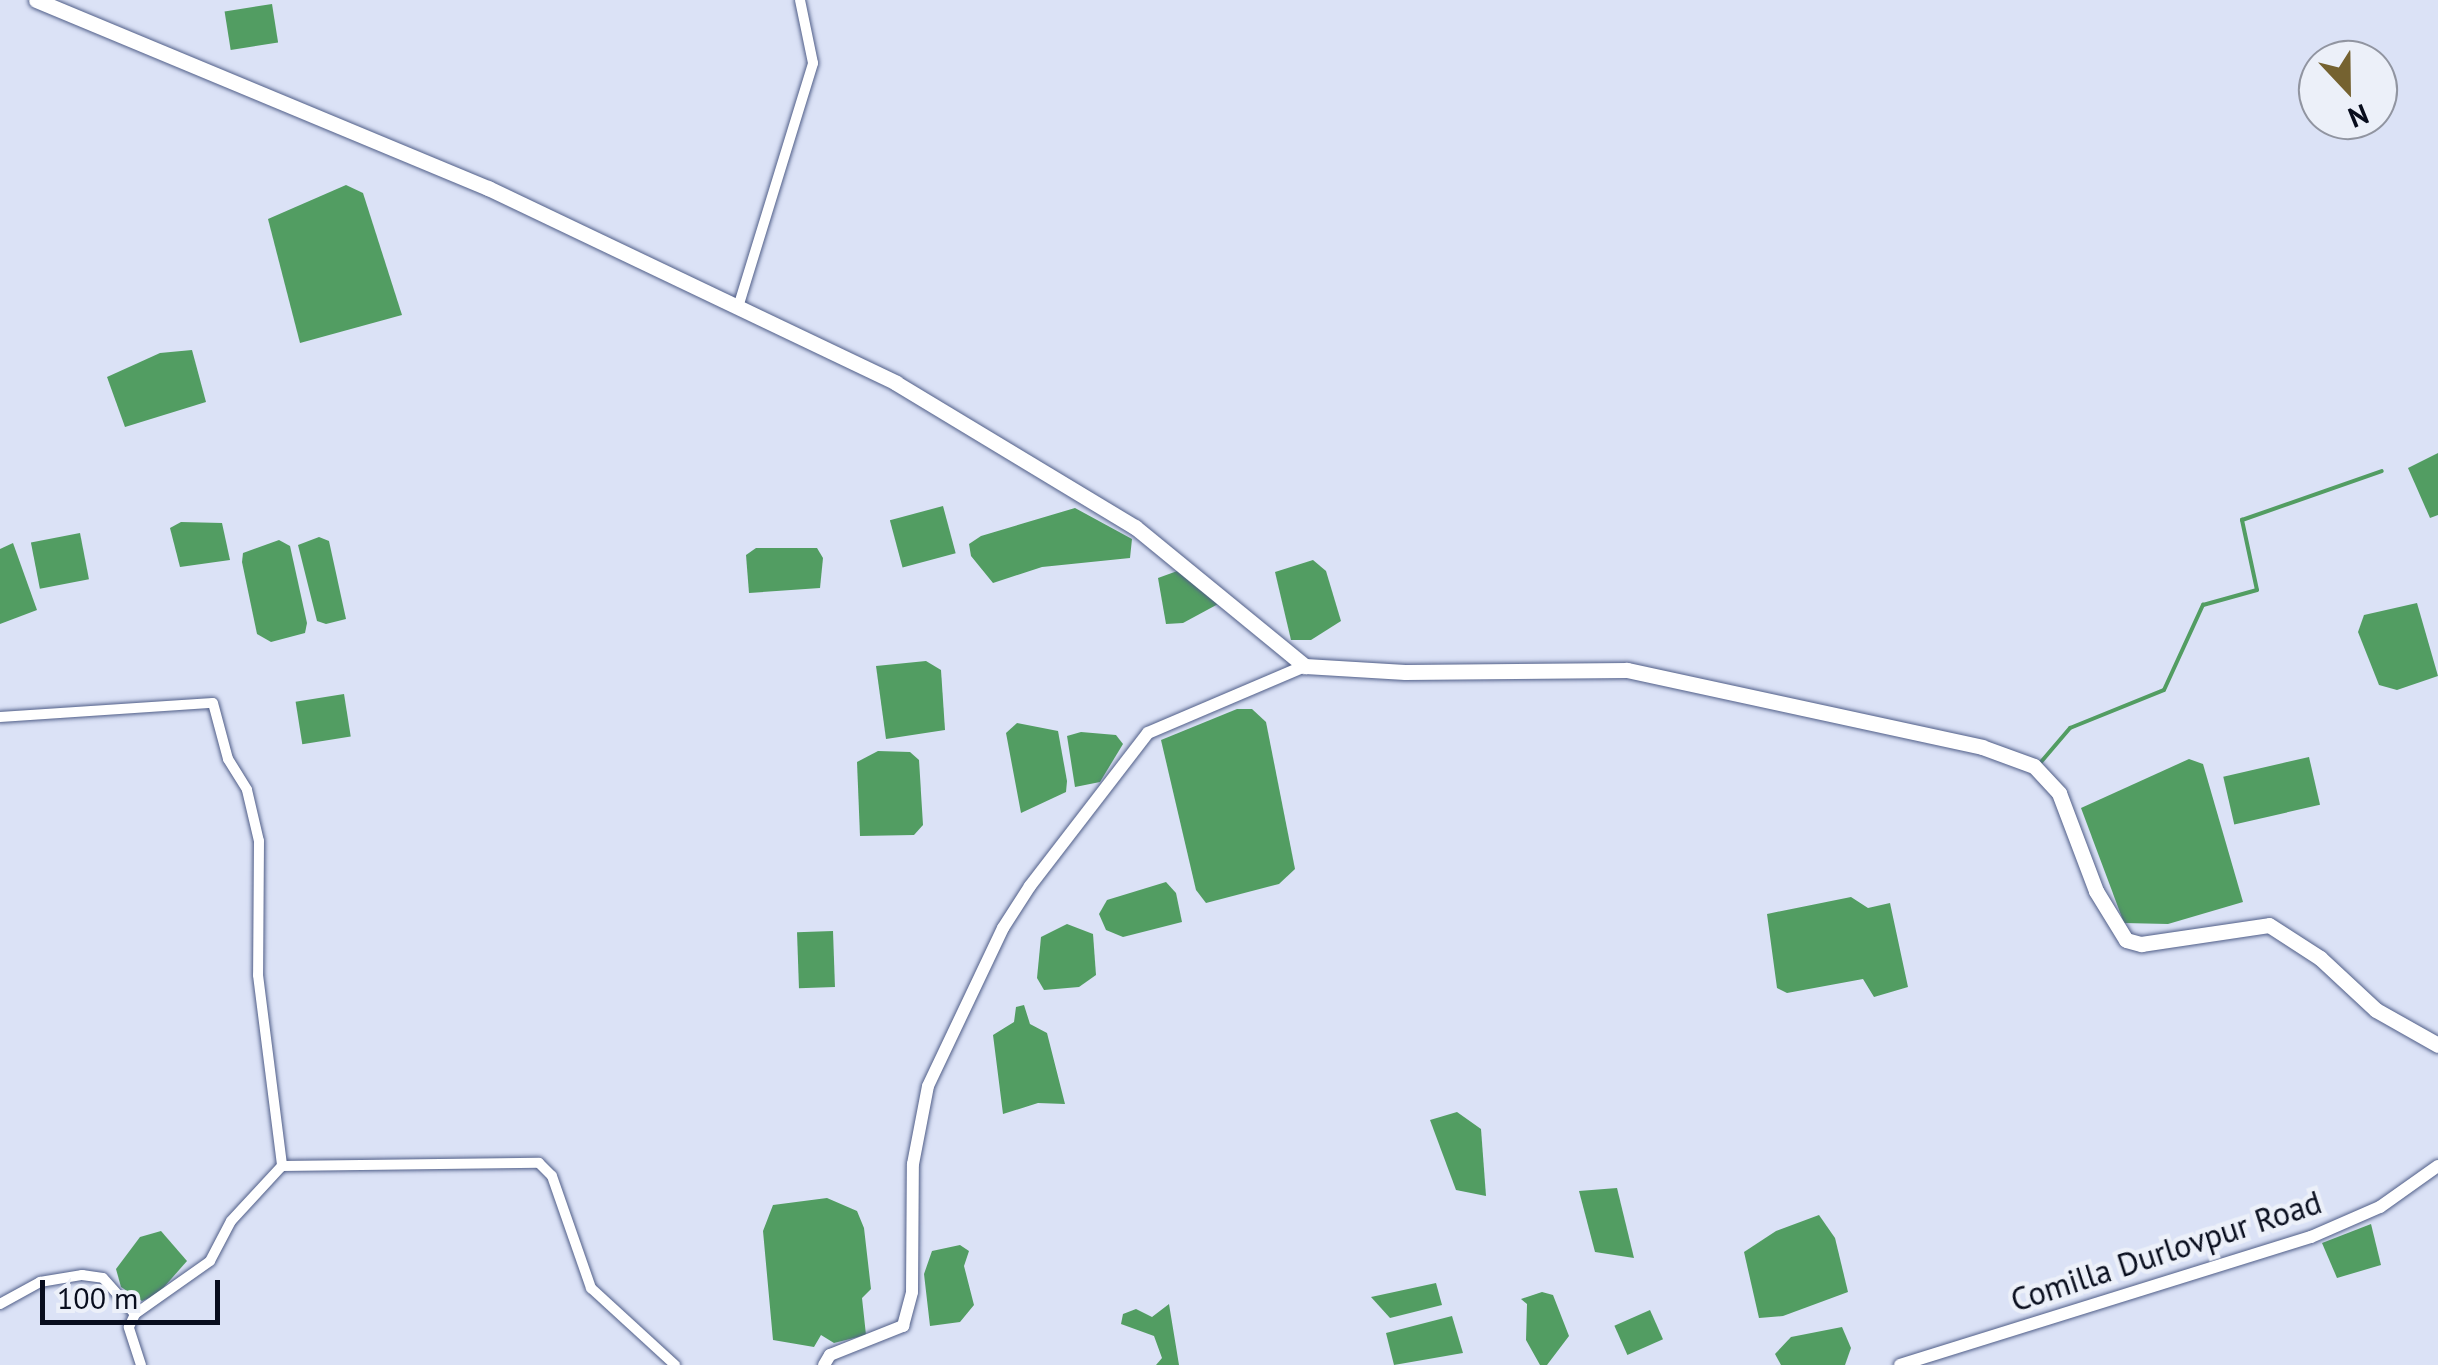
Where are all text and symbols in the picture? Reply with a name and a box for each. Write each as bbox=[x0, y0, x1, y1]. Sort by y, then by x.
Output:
north arrow bbox=[2298, 40, 2398, 140]
text: N bbox=[2343, 96, 2374, 137]
street label: Comilla Durlovpur Road bbox=[2006, 1183, 2326, 1319]
scale bar bbox=[45, 1260, 225, 1322]
text: 100 m bbox=[57, 1278, 138, 1317]

